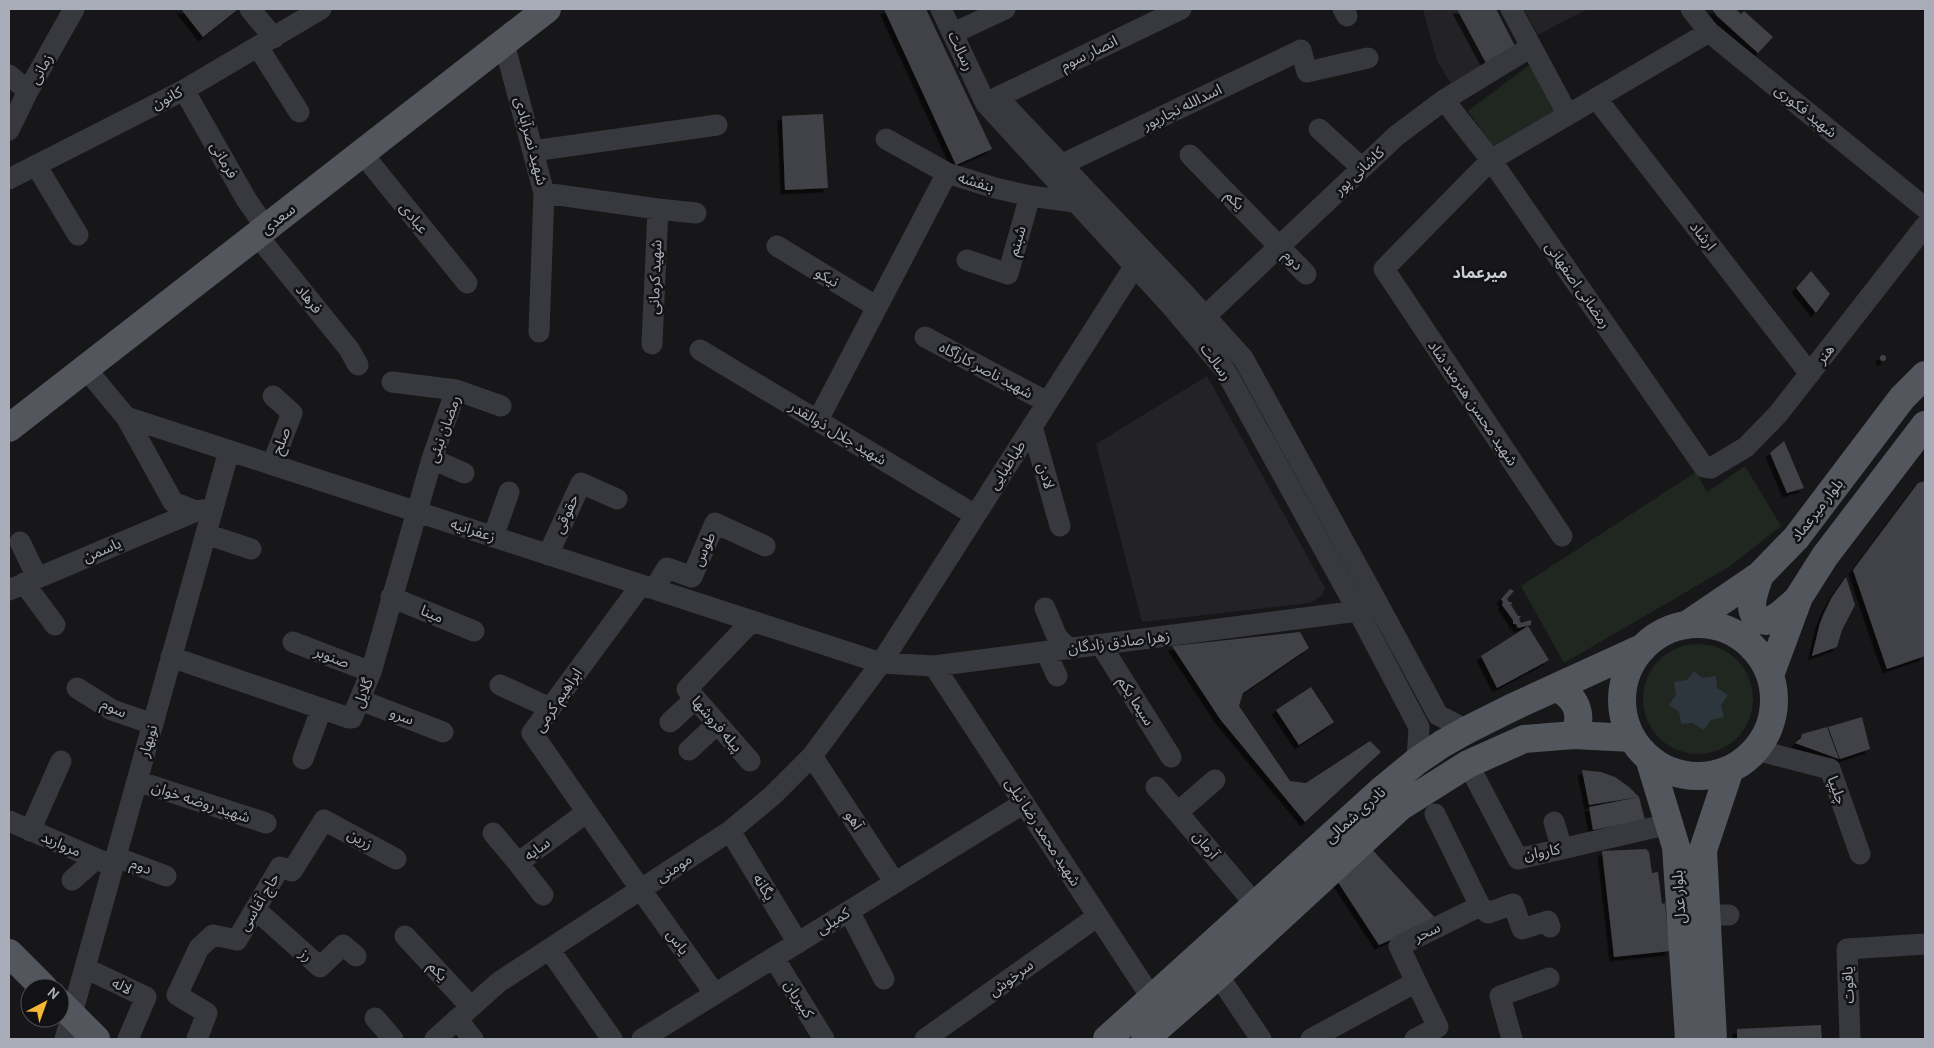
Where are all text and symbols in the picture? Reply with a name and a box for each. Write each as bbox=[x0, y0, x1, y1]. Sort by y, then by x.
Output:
street label: رسالت bbox=[944, 28, 978, 74]
street label: انصار سوم bbox=[1058, 31, 1121, 76]
street label: زمانی bbox=[25, 51, 57, 87]
street label: اسدالله نجارپور bbox=[1138, 80, 1225, 135]
street label: شهید فکوری bbox=[1771, 81, 1841, 142]
street label: کانون bbox=[149, 82, 186, 113]
street label: شهید نصرآبادی bbox=[511, 95, 551, 187]
street label: فرمانی bbox=[206, 138, 242, 182]
street label: کاشانی پور bbox=[1329, 143, 1389, 200]
street label: بنفشه bbox=[956, 168, 996, 196]
street label: یکم bbox=[1220, 186, 1249, 215]
street label: عبادی bbox=[396, 198, 432, 238]
street label: سعدی bbox=[257, 200, 299, 238]
street label: ارشاد bbox=[1686, 218, 1720, 254]
street label: شبنم bbox=[1004, 224, 1032, 259]
street label: رمضانی اصفهانی bbox=[1542, 238, 1614, 332]
street label: شهید کرمانی bbox=[645, 239, 665, 315]
street label: دوم bbox=[1278, 246, 1307, 275]
street label: نیکو bbox=[812, 263, 842, 291]
district label: میرعماد bbox=[1453, 263, 1507, 282]
street label: فرهاد bbox=[292, 281, 326, 317]
street label: شهید محسن هنرمند شاد bbox=[1424, 337, 1522, 469]
street label: شهید ناصر کارآگاه bbox=[936, 338, 1036, 402]
street label: رسالت bbox=[1197, 340, 1235, 384]
street label: هنر bbox=[1811, 341, 1838, 368]
street label: رمضان نبئی bbox=[424, 393, 464, 465]
street label: شهید جلال ذوالقدر bbox=[785, 396, 890, 469]
street label: صلح bbox=[268, 425, 297, 458]
street label: طباطبایی bbox=[985, 437, 1029, 493]
street label: لادن bbox=[1034, 461, 1058, 491]
street label: بلوار میرعماد bbox=[1787, 475, 1847, 545]
street label: حقوقی bbox=[549, 491, 583, 536]
street label: زعفرانیه bbox=[448, 514, 498, 546]
street label: طوس bbox=[689, 529, 719, 569]
street label: یاسمن bbox=[80, 534, 124, 566]
street label: مینا bbox=[418, 601, 446, 627]
street label: زهرا صادق زادگان bbox=[1067, 627, 1171, 657]
street label: صنوبر bbox=[311, 642, 352, 672]
street label: ابراهیم کرمی bbox=[530, 665, 588, 736]
street label: سیما یکم bbox=[1112, 673, 1158, 730]
street label: گلایل bbox=[349, 675, 377, 711]
street label: پیله فروشها bbox=[687, 692, 746, 756]
street label: سوم bbox=[98, 694, 130, 724]
street label: سرو bbox=[387, 703, 417, 729]
street label: نوبهار bbox=[135, 723, 161, 760]
street label: چلیپا bbox=[1823, 773, 1850, 807]
street label: شهید محمد رضا نیلی bbox=[1001, 775, 1085, 890]
street label: شهید روضه خوان bbox=[149, 778, 253, 826]
street label: نادری شمالی bbox=[1321, 783, 1389, 847]
street label: آهو bbox=[841, 807, 867, 833]
street label: زرین bbox=[344, 825, 376, 853]
street label: آرمان bbox=[1189, 827, 1223, 863]
street label: مروارید bbox=[38, 828, 84, 860]
street label: سایه bbox=[520, 833, 554, 864]
street label: کاروان bbox=[1522, 840, 1562, 864]
street label: مومنی bbox=[653, 850, 695, 886]
street label: دوم bbox=[127, 854, 154, 880]
street label: بلوار عدل bbox=[1668, 869, 1690, 925]
street label: حاج آغاسی bbox=[235, 870, 286, 936]
street label: یگانه bbox=[749, 870, 779, 904]
street label: کمیلی bbox=[813, 903, 854, 938]
street label: سحر bbox=[1410, 918, 1443, 946]
street label: یاس bbox=[663, 926, 693, 958]
street label: رز bbox=[295, 944, 316, 965]
street label: سرخوش bbox=[985, 956, 1037, 1000]
street label: یکم bbox=[423, 957, 452, 986]
street label: یاقوت bbox=[1838, 966, 1858, 1004]
street label: لاله bbox=[109, 974, 135, 998]
street label: کبیریان bbox=[780, 977, 818, 1022]
north arrow bbox=[20, 978, 70, 1028]
text: N bbox=[44, 983, 63, 1003]

